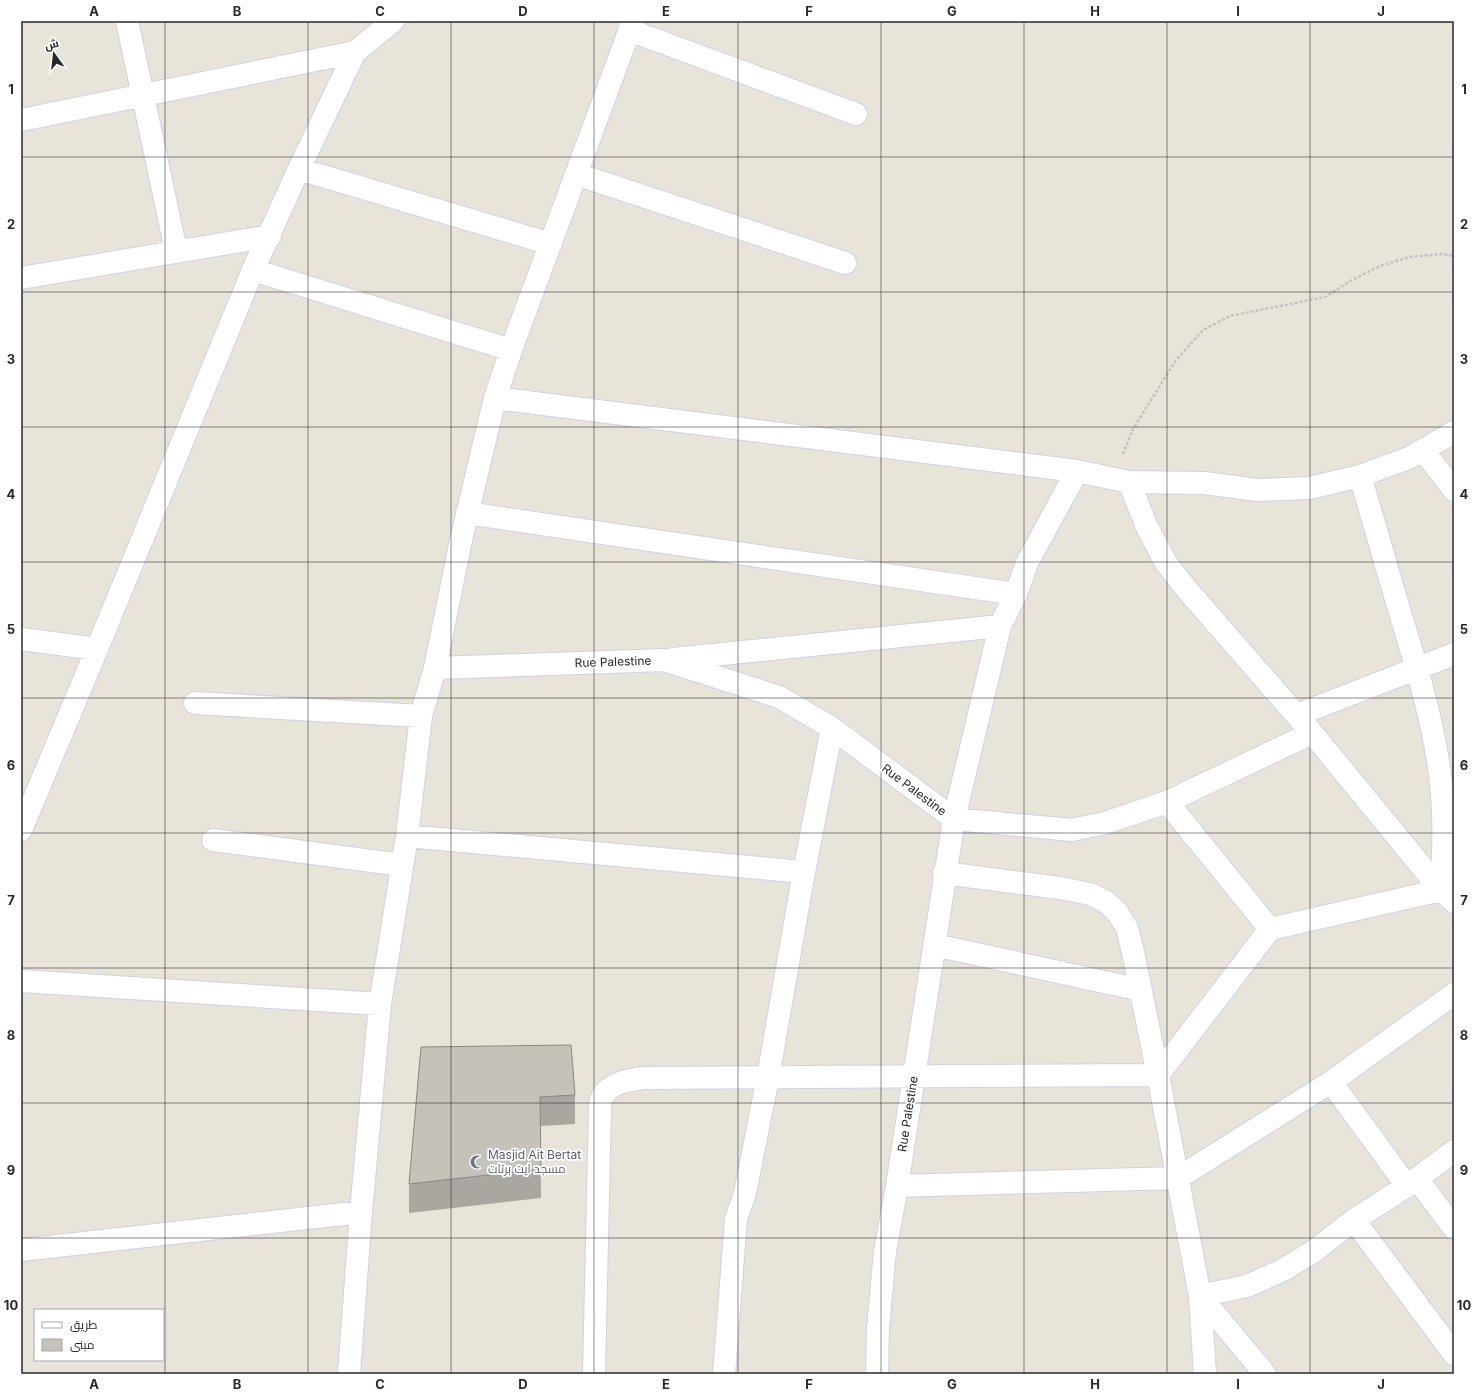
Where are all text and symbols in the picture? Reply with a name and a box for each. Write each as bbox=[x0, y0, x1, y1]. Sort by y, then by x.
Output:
text: A bbox=[89, 3, 99, 19]
text: B bbox=[233, 3, 242, 19]
text: C bbox=[375, 3, 385, 19]
text: D bbox=[518, 3, 528, 19]
text: E bbox=[662, 3, 670, 19]
text: F bbox=[805, 3, 813, 19]
text: G bbox=[947, 3, 957, 19]
text: H bbox=[1090, 3, 1100, 19]
text: I bbox=[1236, 3, 1240, 19]
text: J bbox=[1377, 3, 1385, 19]
north arrow bbox=[34, 34, 74, 74]
text: ش bbox=[43, 36, 60, 53]
text: 1 bbox=[8, 81, 14, 97]
text: 1 bbox=[1461, 81, 1467, 97]
text: 2 bbox=[7, 216, 15, 232]
text: 2 bbox=[1460, 216, 1468, 232]
text: 3 bbox=[7, 351, 15, 367]
text: 3 bbox=[1460, 351, 1468, 367]
text: 4 bbox=[7, 486, 16, 502]
text: 4 bbox=[1460, 486, 1469, 502]
text: 5 bbox=[7, 621, 15, 637]
text: 5 bbox=[1460, 621, 1468, 637]
street label: Rue Palestine bbox=[574, 653, 652, 670]
text: 6 bbox=[7, 757, 15, 773]
text: 6 bbox=[1460, 757, 1468, 773]
street label: Rue Palestine bbox=[879, 761, 949, 819]
text: 7 bbox=[7, 892, 15, 908]
text: 7 bbox=[1460, 892, 1468, 908]
text: 8 bbox=[7, 1027, 15, 1043]
text: 8 bbox=[1460, 1027, 1468, 1043]
street label: Rue Palestine bbox=[894, 1075, 921, 1153]
place label: Masjid Ait Bertat مسجد ايت برتات bbox=[488, 1147, 581, 1176]
mosque icon: Masjid Ait Bertat مسجد ايت برتات bbox=[469, 1154, 485, 1170]
text: 9 bbox=[7, 1162, 15, 1178]
text: 9 bbox=[1460, 1162, 1468, 1178]
text: 10 bbox=[4, 1297, 18, 1313]
text: 10 bbox=[1457, 1297, 1471, 1313]
legend bbox=[34, 1309, 164, 1361]
text: طريق bbox=[70, 1317, 98, 1332]
text: مبنى bbox=[70, 1337, 95, 1352]
text: A bbox=[89, 1376, 99, 1392]
text: B bbox=[233, 1376, 242, 1392]
text: C bbox=[375, 1376, 385, 1392]
text: D bbox=[518, 1376, 528, 1392]
text: E bbox=[662, 1376, 670, 1392]
text: F bbox=[805, 1376, 813, 1392]
text: G bbox=[947, 1376, 957, 1392]
text: H bbox=[1090, 1376, 1100, 1392]
text: I bbox=[1236, 1376, 1240, 1392]
text: J bbox=[1377, 1376, 1385, 1392]

